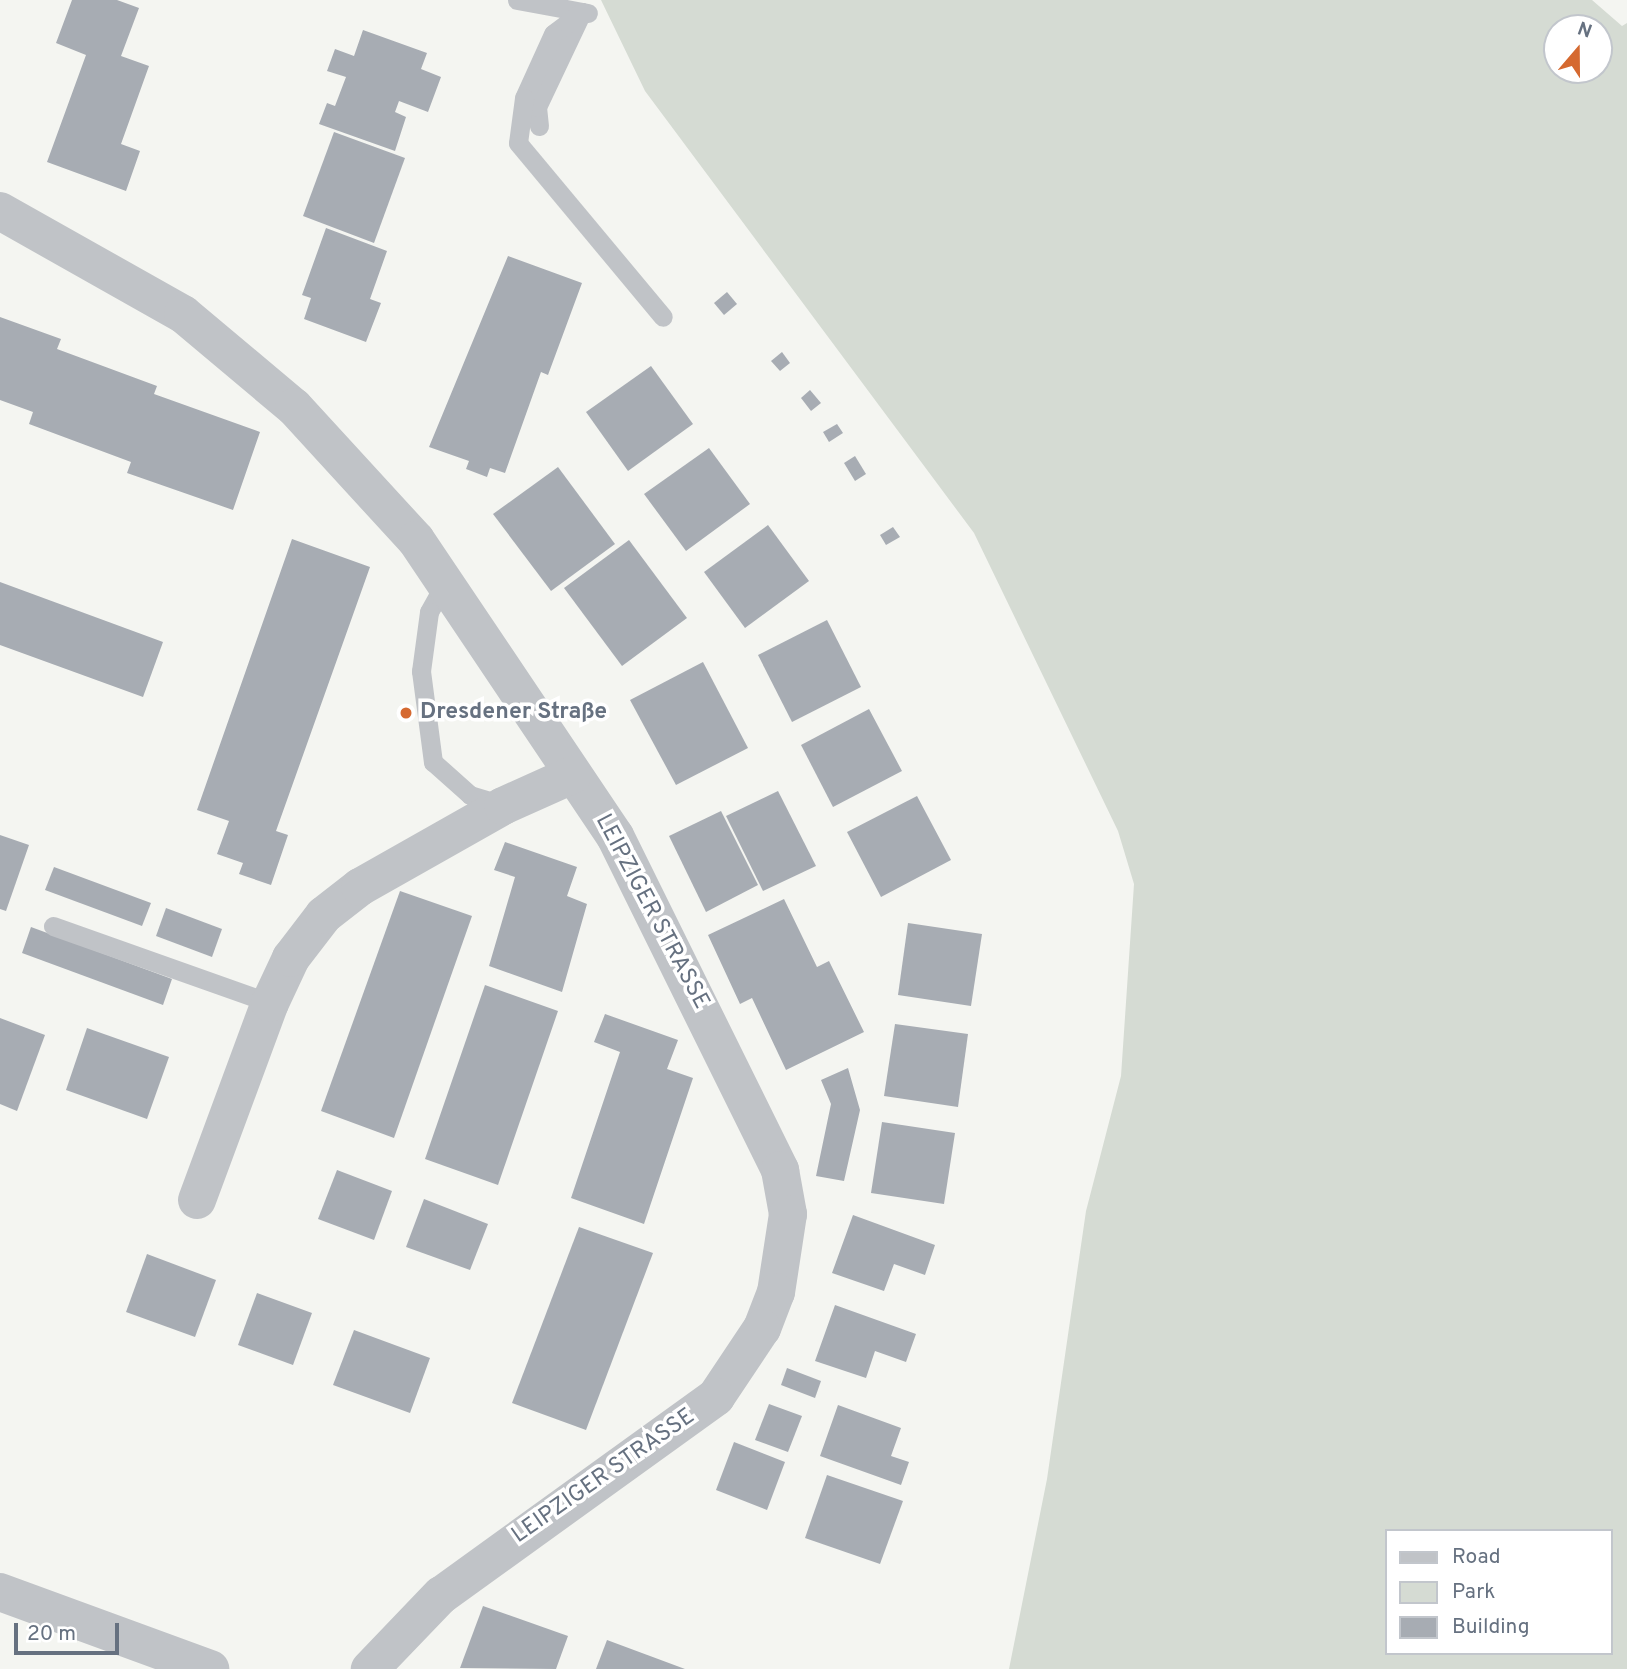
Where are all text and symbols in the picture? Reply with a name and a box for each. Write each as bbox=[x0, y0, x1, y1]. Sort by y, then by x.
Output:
north arrow bbox=[1543, 14, 1613, 84]
text: N bbox=[1574, 18, 1595, 45]
place label: Dresdener Straße bbox=[420, 699, 607, 727]
marker: Dresdener Straße bbox=[398, 705, 414, 721]
street label: LEIPZIGER STRASSE bbox=[588, 810, 714, 1014]
street label: LEIPZIGER STRASSE bbox=[507, 1404, 701, 1550]
legend bbox=[1386, 1529, 1613, 1655]
text: Road bbox=[1452, 1544, 1501, 1571]
text: Park bbox=[1452, 1579, 1495, 1606]
scale bar bbox=[18, 1610, 122, 1654]
text: Building bbox=[1452, 1614, 1530, 1641]
text: 20 m bbox=[27, 1621, 76, 1648]

